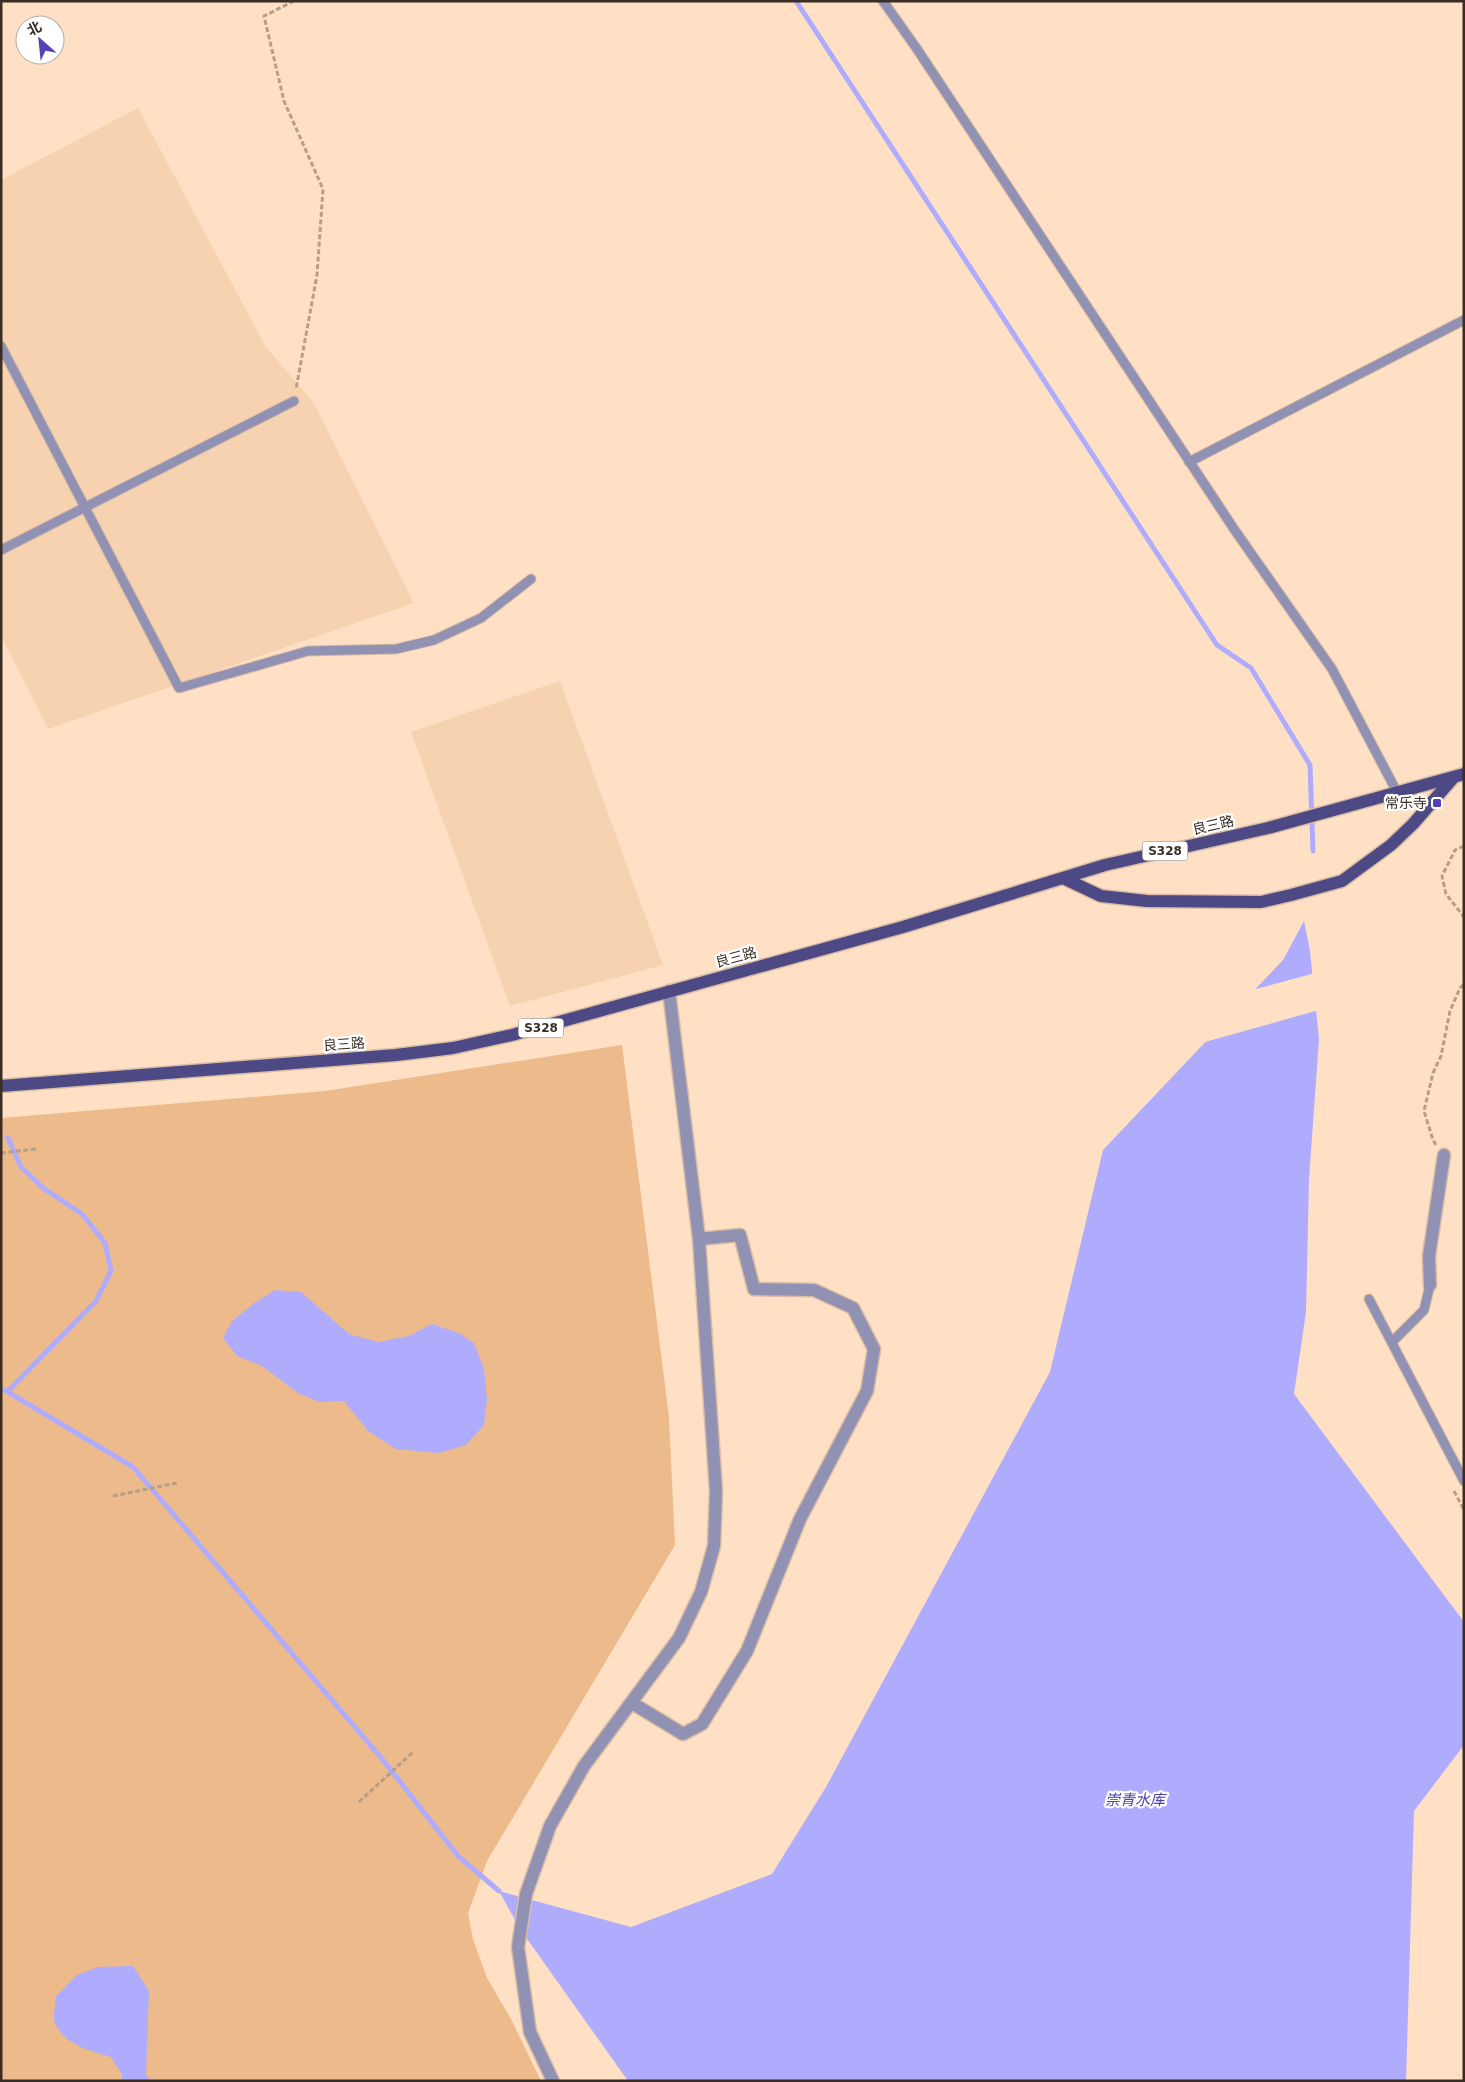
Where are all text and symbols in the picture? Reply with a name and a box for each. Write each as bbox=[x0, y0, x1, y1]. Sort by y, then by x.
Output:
north arrow bbox=[15, 15, 65, 65]
text: 北 bbox=[24, 18, 44, 39]
place label: 常乐寺 bbox=[1385, 795, 1427, 811]
marker: 常乐寺 bbox=[1431, 797, 1443, 809]
street label: 良三路 bbox=[1191, 812, 1235, 838]
road number: S328 bbox=[1142, 841, 1188, 860]
street label: 良三路 bbox=[714, 944, 758, 970]
road number: S328 bbox=[518, 1018, 564, 1038]
street label: 良三路 bbox=[322, 1035, 366, 1053]
water label: 崇青水库 bbox=[1105, 1791, 1168, 1809]

